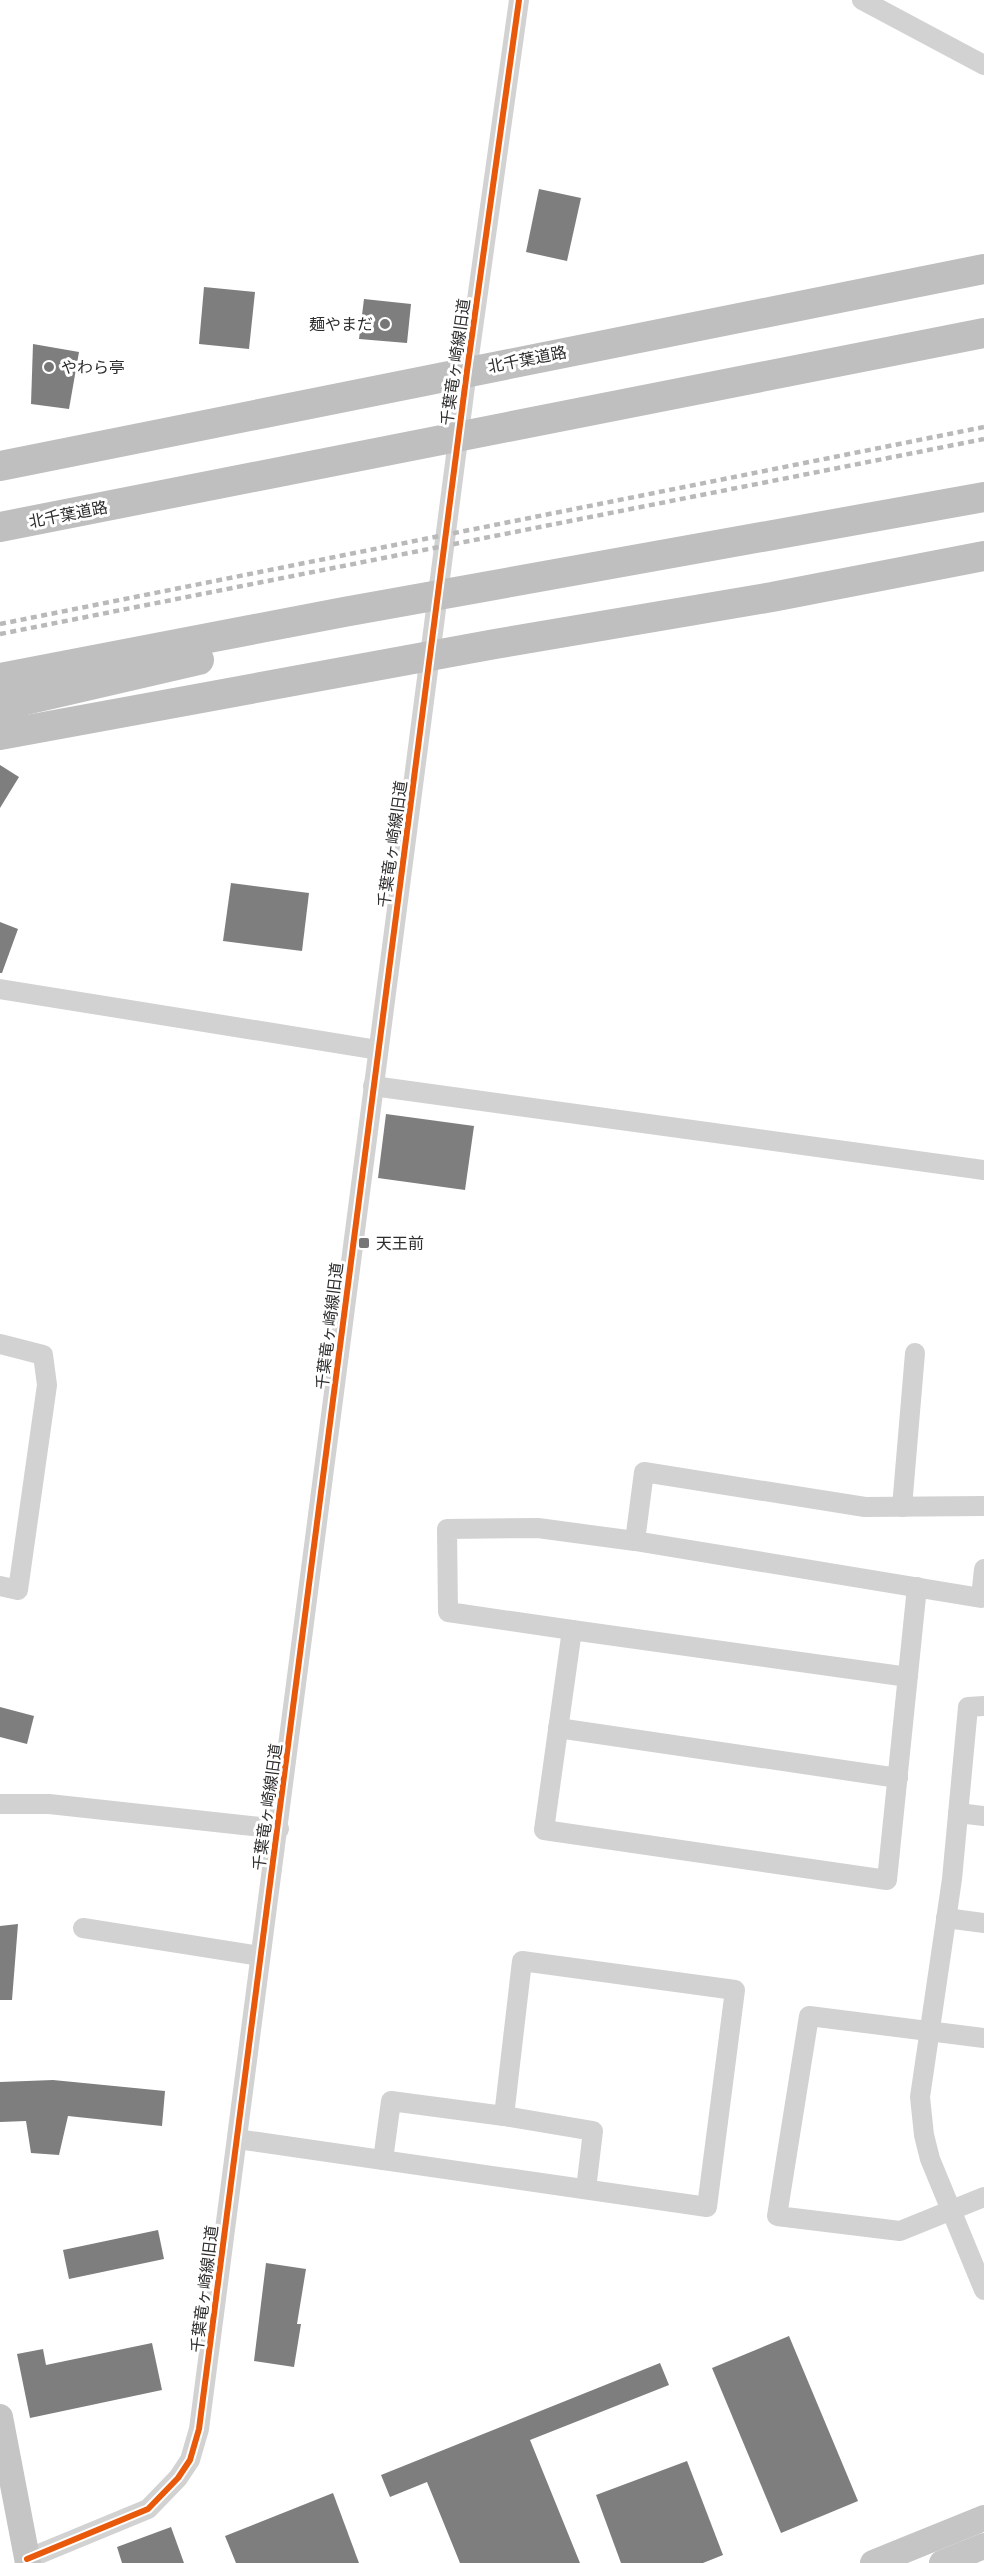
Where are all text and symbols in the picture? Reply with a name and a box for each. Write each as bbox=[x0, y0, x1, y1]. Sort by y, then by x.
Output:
street label: 千葉竜ヶ崎線旧道 bbox=[436, 297, 473, 427]
place label: 麺やまだ bbox=[309, 314, 373, 333]
marker: 麺やまだ bbox=[378, 317, 392, 331]
street label: 北千葉道路 bbox=[486, 342, 568, 375]
place label: やわら亭 bbox=[61, 357, 125, 376]
marker: やわら亭 bbox=[42, 360, 56, 374]
street label: 北千葉道路 bbox=[27, 497, 109, 530]
street label: 千葉竜ヶ崎線旧道 bbox=[373, 779, 410, 909]
place label: 天王前 bbox=[376, 1233, 424, 1252]
marker: 天王前 bbox=[357, 1236, 371, 1250]
street label: 千葉竜ヶ崎線旧道 bbox=[311, 1261, 346, 1391]
street label: 千葉竜ヶ崎線旧道 bbox=[248, 1742, 285, 1872]
street label: 千葉竜ヶ崎線旧道 bbox=[186, 2224, 221, 2354]

